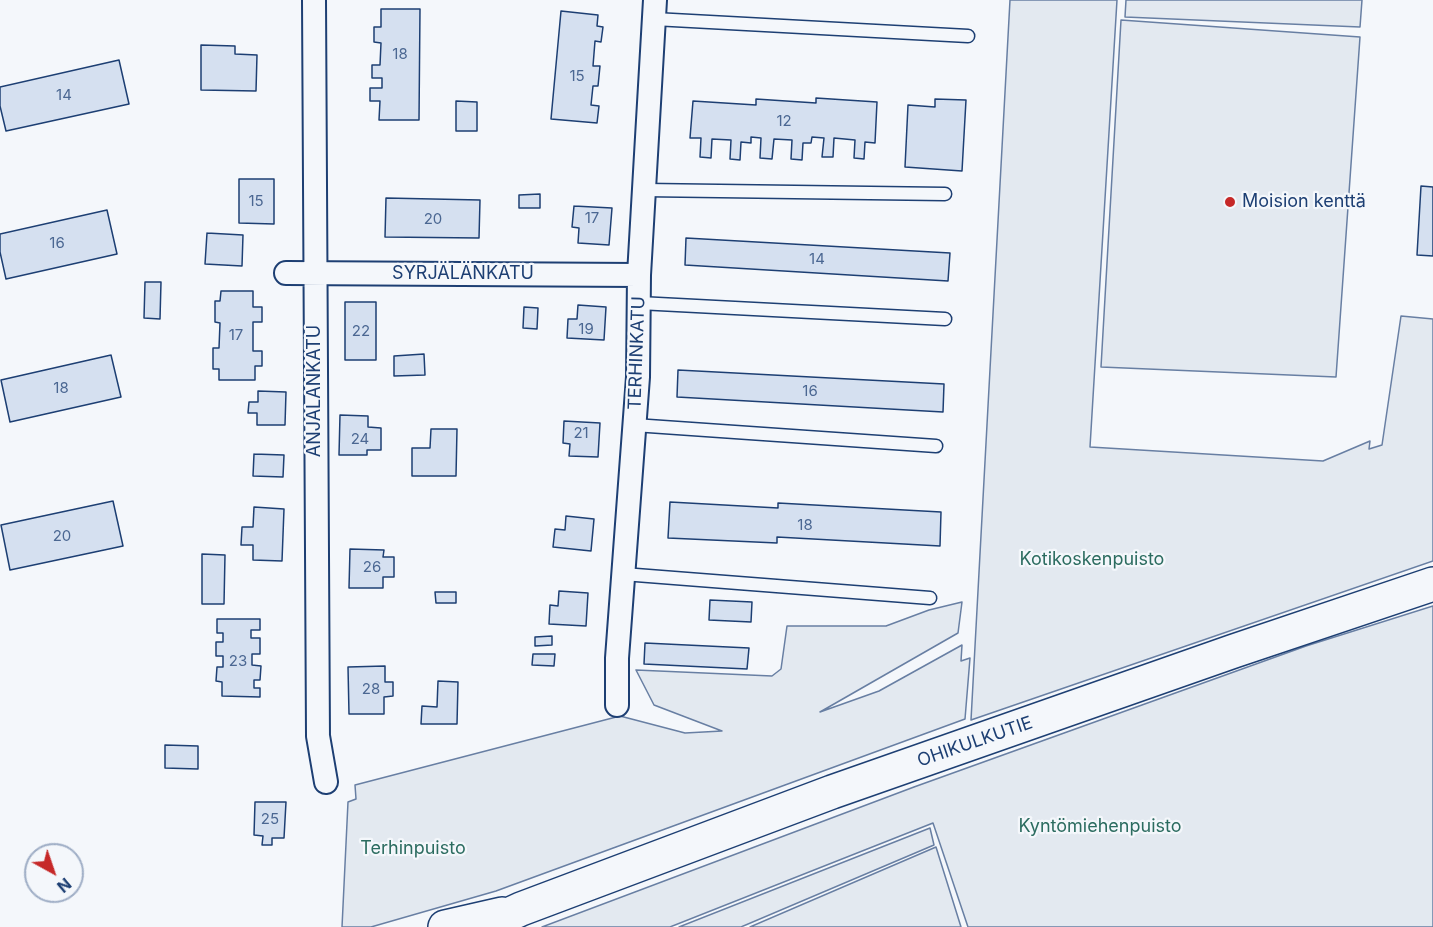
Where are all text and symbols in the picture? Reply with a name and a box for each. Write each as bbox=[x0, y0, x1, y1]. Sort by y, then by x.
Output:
house number: 18 bbox=[392, 45, 408, 63]
house number: 15 bbox=[569, 67, 585, 85]
house number: 14 bbox=[56, 86, 72, 104]
house number: 12 bbox=[776, 112, 792, 130]
place label: Moision kenttä bbox=[1242, 191, 1366, 213]
house number: 15 bbox=[248, 192, 264, 210]
marker: Moision kenttä bbox=[1223, 195, 1237, 209]
house number: 17 bbox=[585, 209, 599, 227]
house number: 20 bbox=[424, 210, 442, 228]
house number: 16 bbox=[49, 234, 65, 252]
house number: 14 bbox=[809, 250, 825, 268]
street label: SYRJÄLÄNKATU bbox=[392, 263, 534, 285]
street label: TERHINKATU bbox=[624, 296, 650, 410]
house number: 19 bbox=[578, 320, 594, 338]
house number: 22 bbox=[352, 322, 370, 340]
street label: ANJALANKATU bbox=[304, 325, 326, 457]
house number: 17 bbox=[229, 326, 243, 344]
house number: 18 bbox=[53, 379, 69, 397]
house number: 16 bbox=[802, 382, 818, 400]
house number: 21 bbox=[573, 424, 589, 442]
house number: 24 bbox=[351, 430, 369, 448]
house number: 18 bbox=[797, 516, 813, 534]
house number: 20 bbox=[53, 527, 71, 545]
park label: Kotikoskenpuisto bbox=[1020, 549, 1164, 571]
house number: 26 bbox=[363, 558, 381, 576]
house number: 23 bbox=[229, 652, 247, 670]
house number: 28 bbox=[362, 680, 380, 698]
street label: OHIKULKUTIE bbox=[915, 712, 1035, 772]
house number: 25 bbox=[261, 810, 279, 828]
park label: Kyntömiehenpuisto bbox=[1018, 816, 1182, 838]
park label: Terhinpuisto bbox=[360, 838, 466, 860]
north arrow bbox=[24, 843, 84, 903]
text: N bbox=[53, 874, 75, 897]

